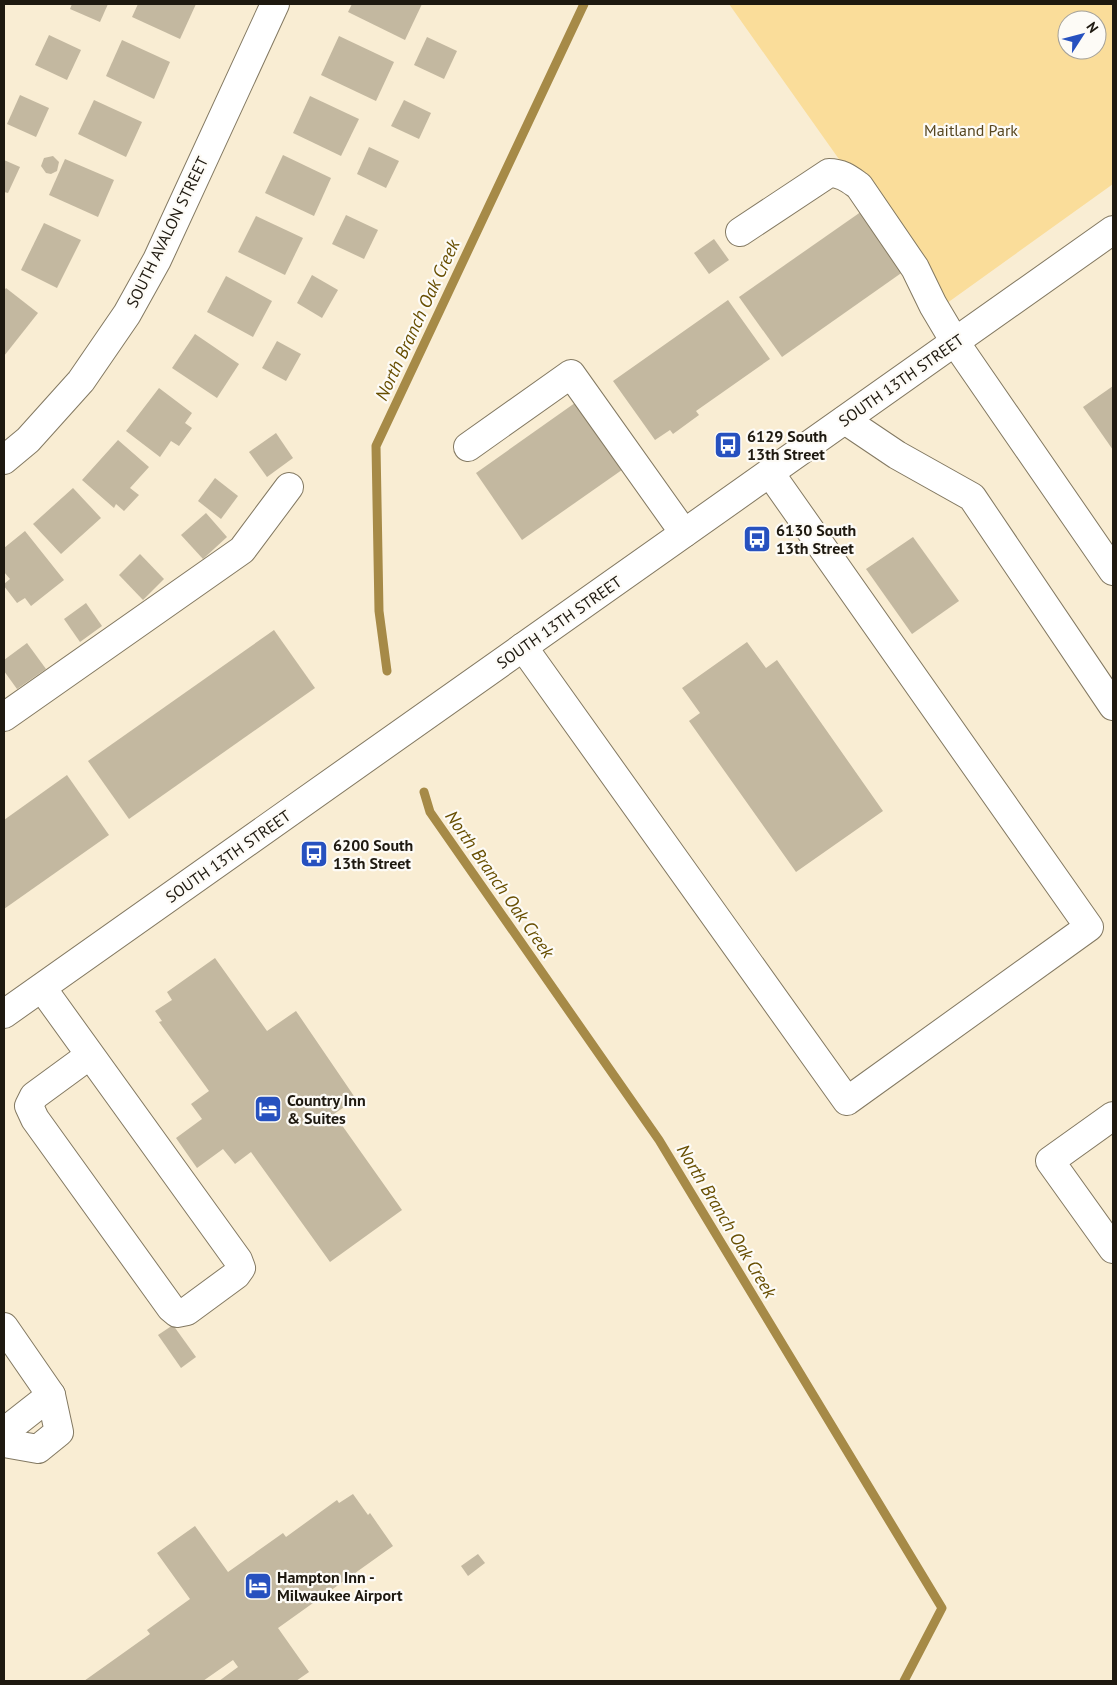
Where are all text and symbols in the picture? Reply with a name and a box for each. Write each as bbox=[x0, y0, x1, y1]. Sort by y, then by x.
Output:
north arrow bbox=[1057, 10, 1107, 60]
text: N bbox=[1083, 18, 1103, 36]
park label: Maitland Park bbox=[924, 120, 1018, 140]
street label: SOUTH AVALON STREET bbox=[122, 153, 212, 311]
water label: North Branch Oak Creek bbox=[370, 235, 465, 404]
street label: SOUTH 13TH STREET bbox=[835, 329, 967, 431]
place label: 6129 South 13th Street bbox=[747, 426, 827, 464]
bus stop icon: 6129 South 13th Street bbox=[713, 430, 743, 460]
place label: 6130 South 13th Street bbox=[776, 520, 856, 558]
bus stop icon: 6130 South 13th Street bbox=[742, 524, 772, 554]
street label: SOUTH 13TH STREET bbox=[493, 571, 625, 673]
street label: SOUTH 13TH STREET bbox=[162, 805, 294, 907]
water label: North Branch Oak Creek bbox=[440, 806, 560, 963]
place label: 6200 South 13th Street bbox=[333, 835, 413, 873]
bus stop icon: 6200 South 13th Street bbox=[299, 839, 329, 869]
place label: Country Inn & Suites bbox=[287, 1090, 366, 1128]
hotel icon: Country Inn & Suites bbox=[253, 1094, 283, 1124]
water label: North Branch Oak Creek bbox=[672, 1140, 782, 1303]
place label: Hampton Inn - Milwaukee Airport bbox=[277, 1567, 403, 1605]
hotel icon: Hampton Inn - Milwaukee Airport bbox=[243, 1571, 273, 1601]

